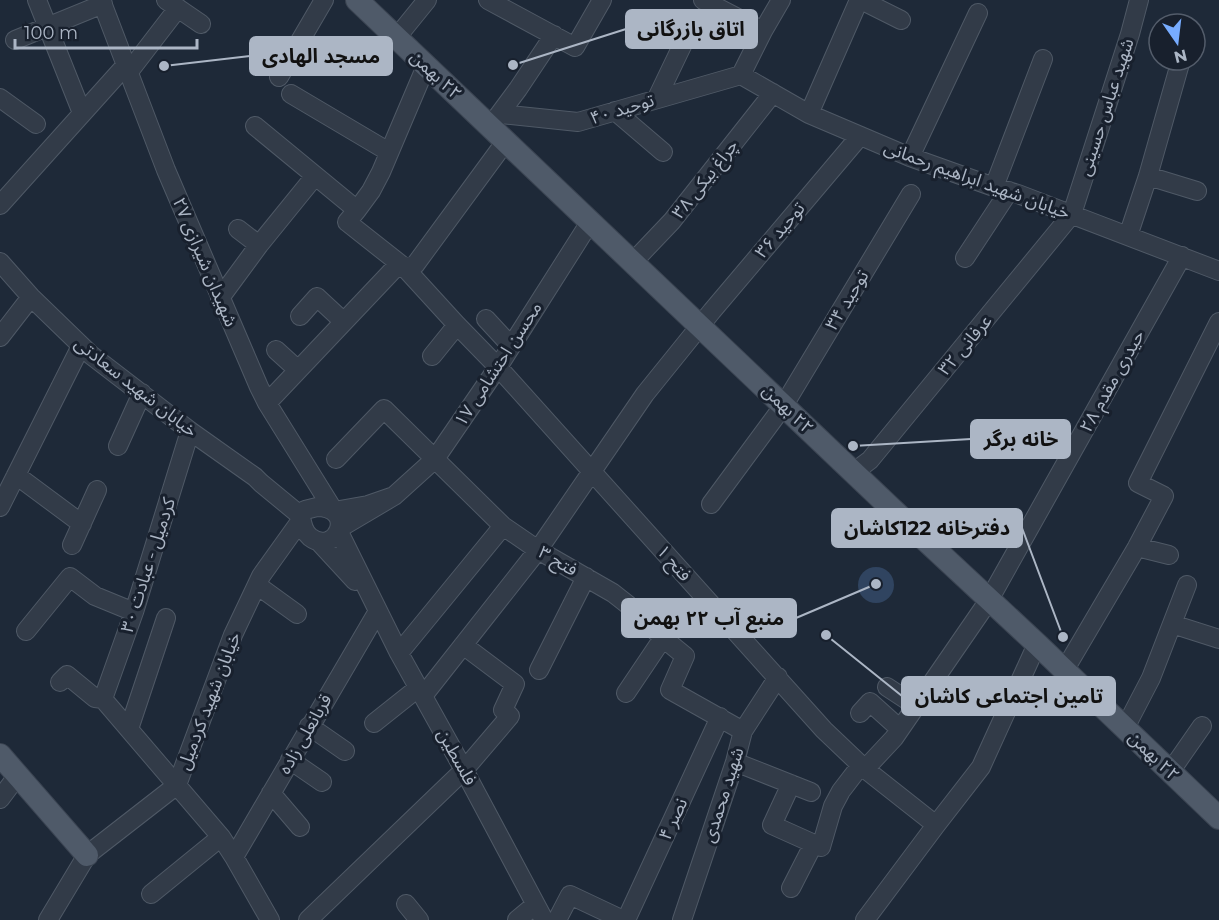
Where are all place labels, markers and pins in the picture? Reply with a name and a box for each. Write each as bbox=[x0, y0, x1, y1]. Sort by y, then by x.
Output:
callout: اتاق بازرگانی bbox=[626, 10, 757, 48]
callout: مسجد الهادی bbox=[250, 37, 392, 75]
callout: خانه برگر bbox=[971, 420, 1070, 458]
callout: دفترخانه 122کاشان bbox=[832, 509, 1022, 547]
callout: منبع آب ۲۲ بهمن bbox=[622, 599, 796, 637]
callout: تامین اجتماعی کاشان bbox=[902, 677, 1115, 715]

